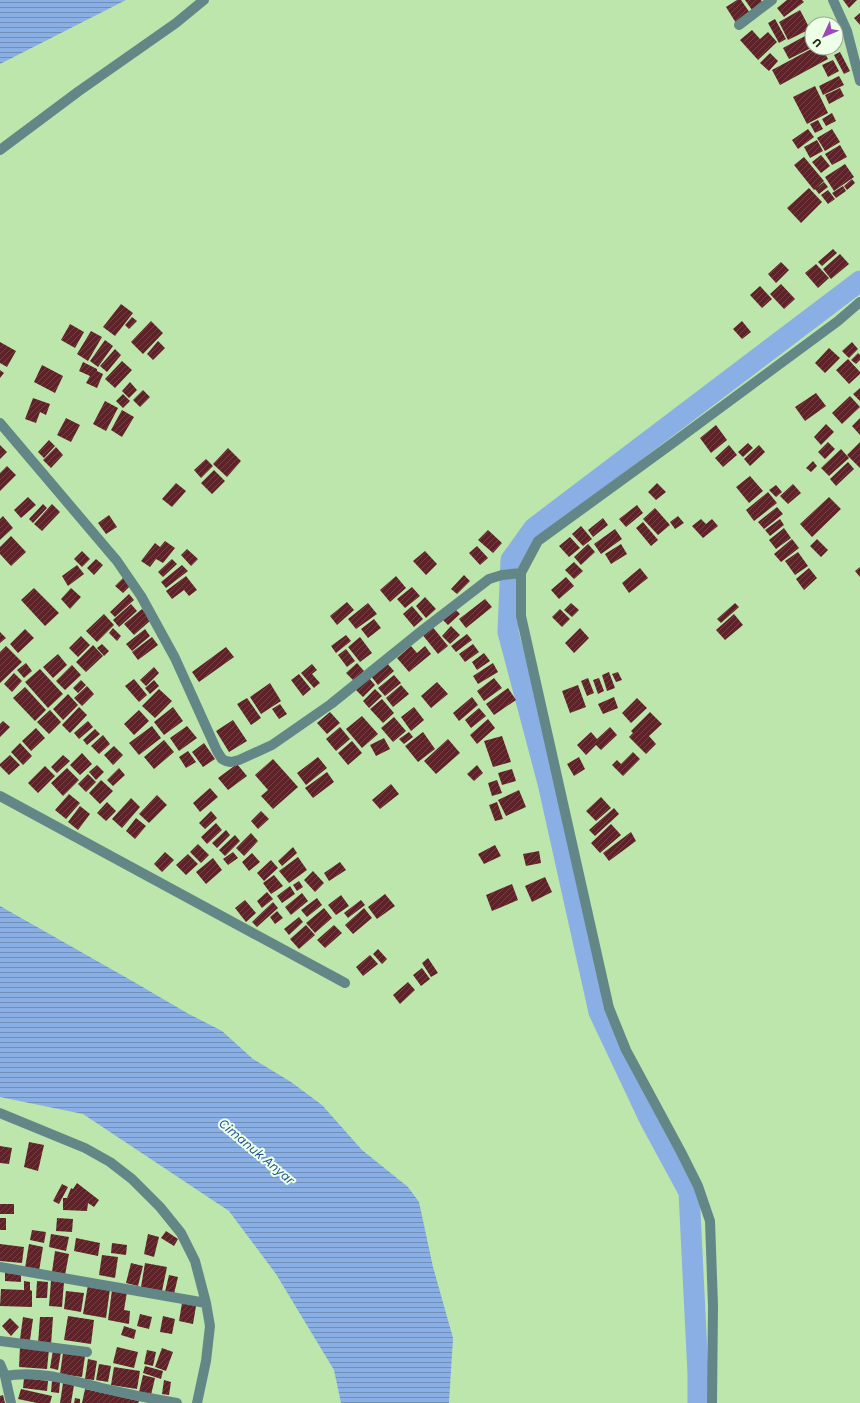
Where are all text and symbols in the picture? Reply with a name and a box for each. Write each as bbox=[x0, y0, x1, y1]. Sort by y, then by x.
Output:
north arrow bbox=[804, 16, 844, 56]
text: U bbox=[810, 35, 825, 50]
water label: Cimanuk Anyar bbox=[216, 1115, 298, 1188]

